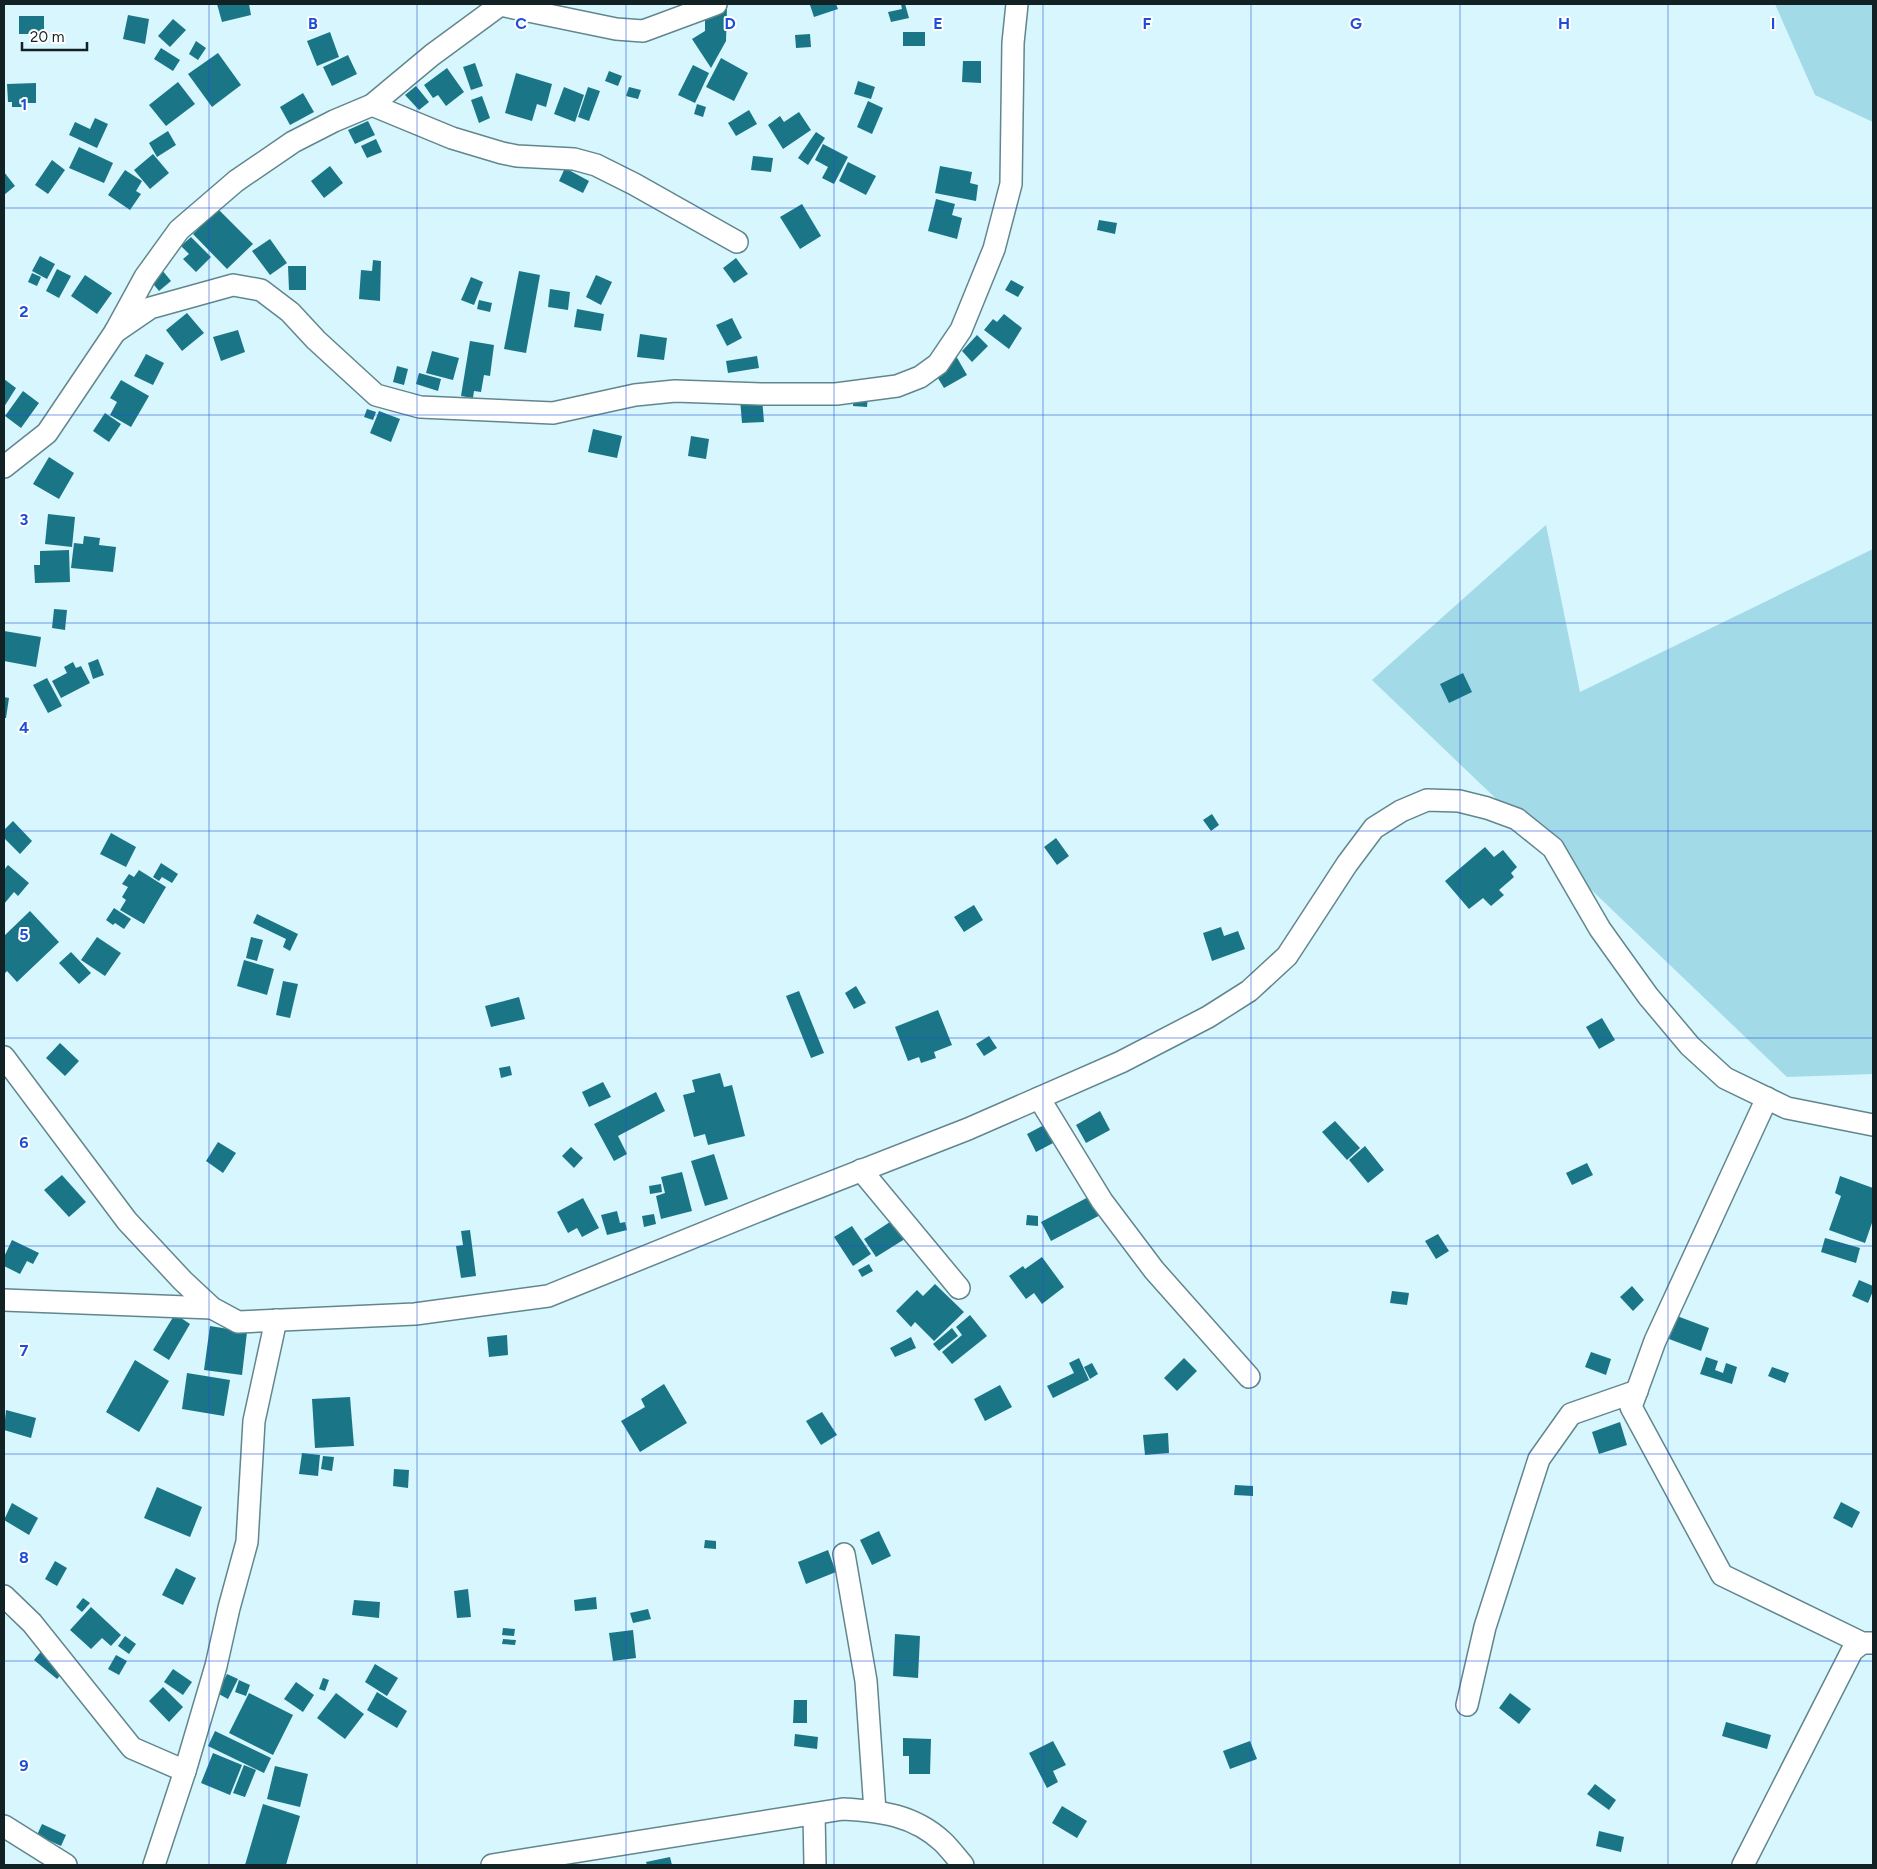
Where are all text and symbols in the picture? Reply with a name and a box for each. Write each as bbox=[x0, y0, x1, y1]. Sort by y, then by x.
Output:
text: B bbox=[308, 14, 318, 33]
text: C bbox=[515, 14, 527, 33]
text: D bbox=[724, 14, 736, 33]
text: E bbox=[933, 14, 943, 33]
text: F bbox=[1143, 14, 1152, 33]
text: G bbox=[1350, 14, 1362, 33]
text: H bbox=[1558, 14, 1570, 33]
text: I bbox=[1771, 14, 1775, 33]
scale bar bbox=[22, 20, 88, 52]
text: 20 m bbox=[30, 28, 64, 46]
text: 1 bbox=[21, 95, 27, 114]
text: 2 bbox=[19, 302, 29, 321]
text: 3 bbox=[20, 510, 29, 529]
text: 4 bbox=[19, 718, 29, 737]
text: 5 bbox=[19, 925, 29, 944]
text: 6 bbox=[19, 1133, 29, 1152]
text: 7 bbox=[20, 1341, 29, 1360]
text: 8 bbox=[19, 1548, 29, 1567]
text: 9 bbox=[19, 1756, 29, 1775]

